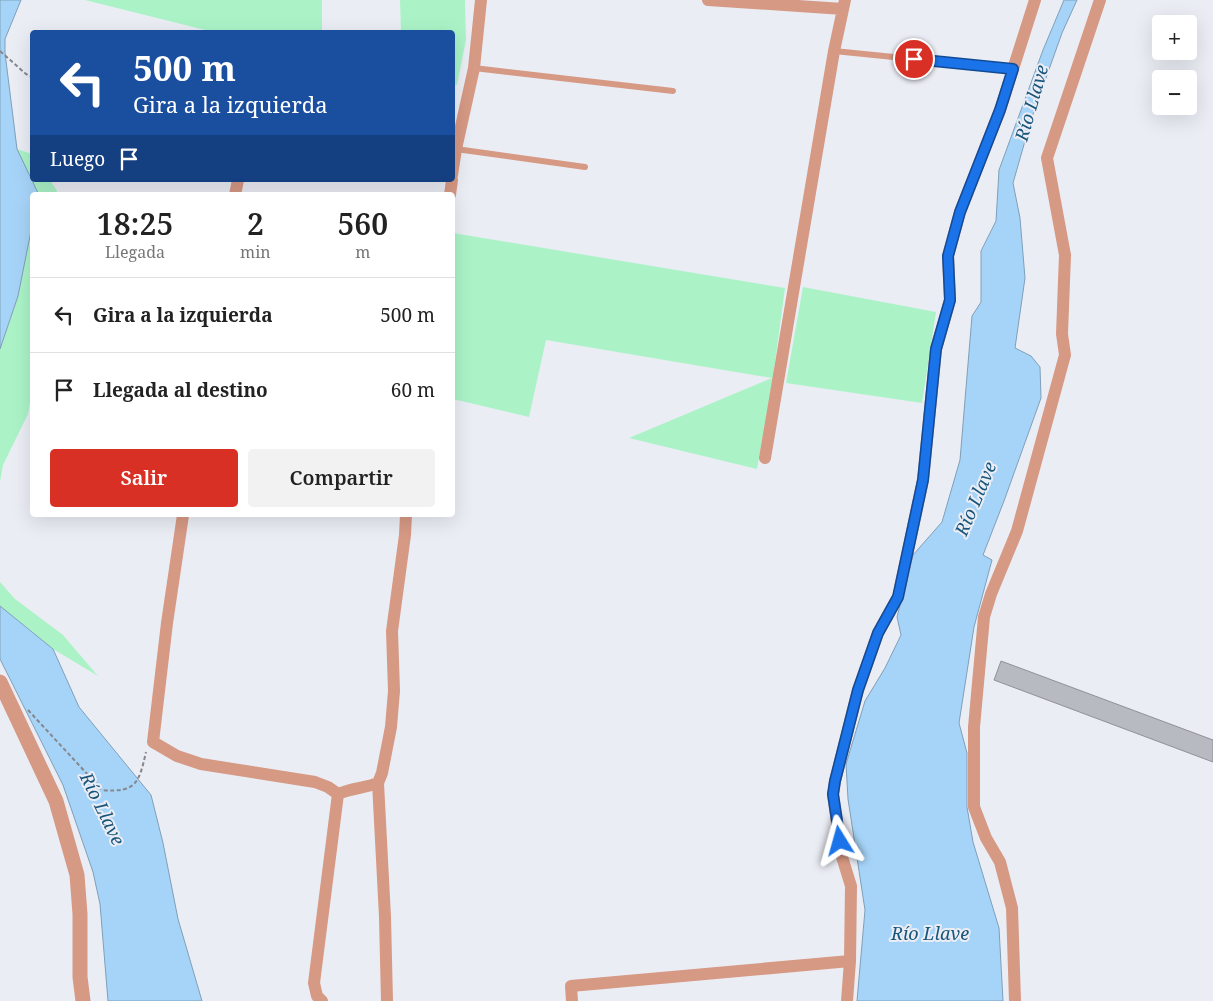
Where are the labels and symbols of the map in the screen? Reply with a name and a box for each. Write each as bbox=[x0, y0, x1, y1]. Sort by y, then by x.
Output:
pin bbox=[893, 38, 935, 80]
water label: Río Llave bbox=[1008, 62, 1053, 145]
water label: Río Llave bbox=[948, 458, 1001, 540]
water label: Río Llave bbox=[75, 767, 131, 849]
position arrow bbox=[813, 814, 865, 866]
water label: Río Llave bbox=[890, 921, 969, 945]

